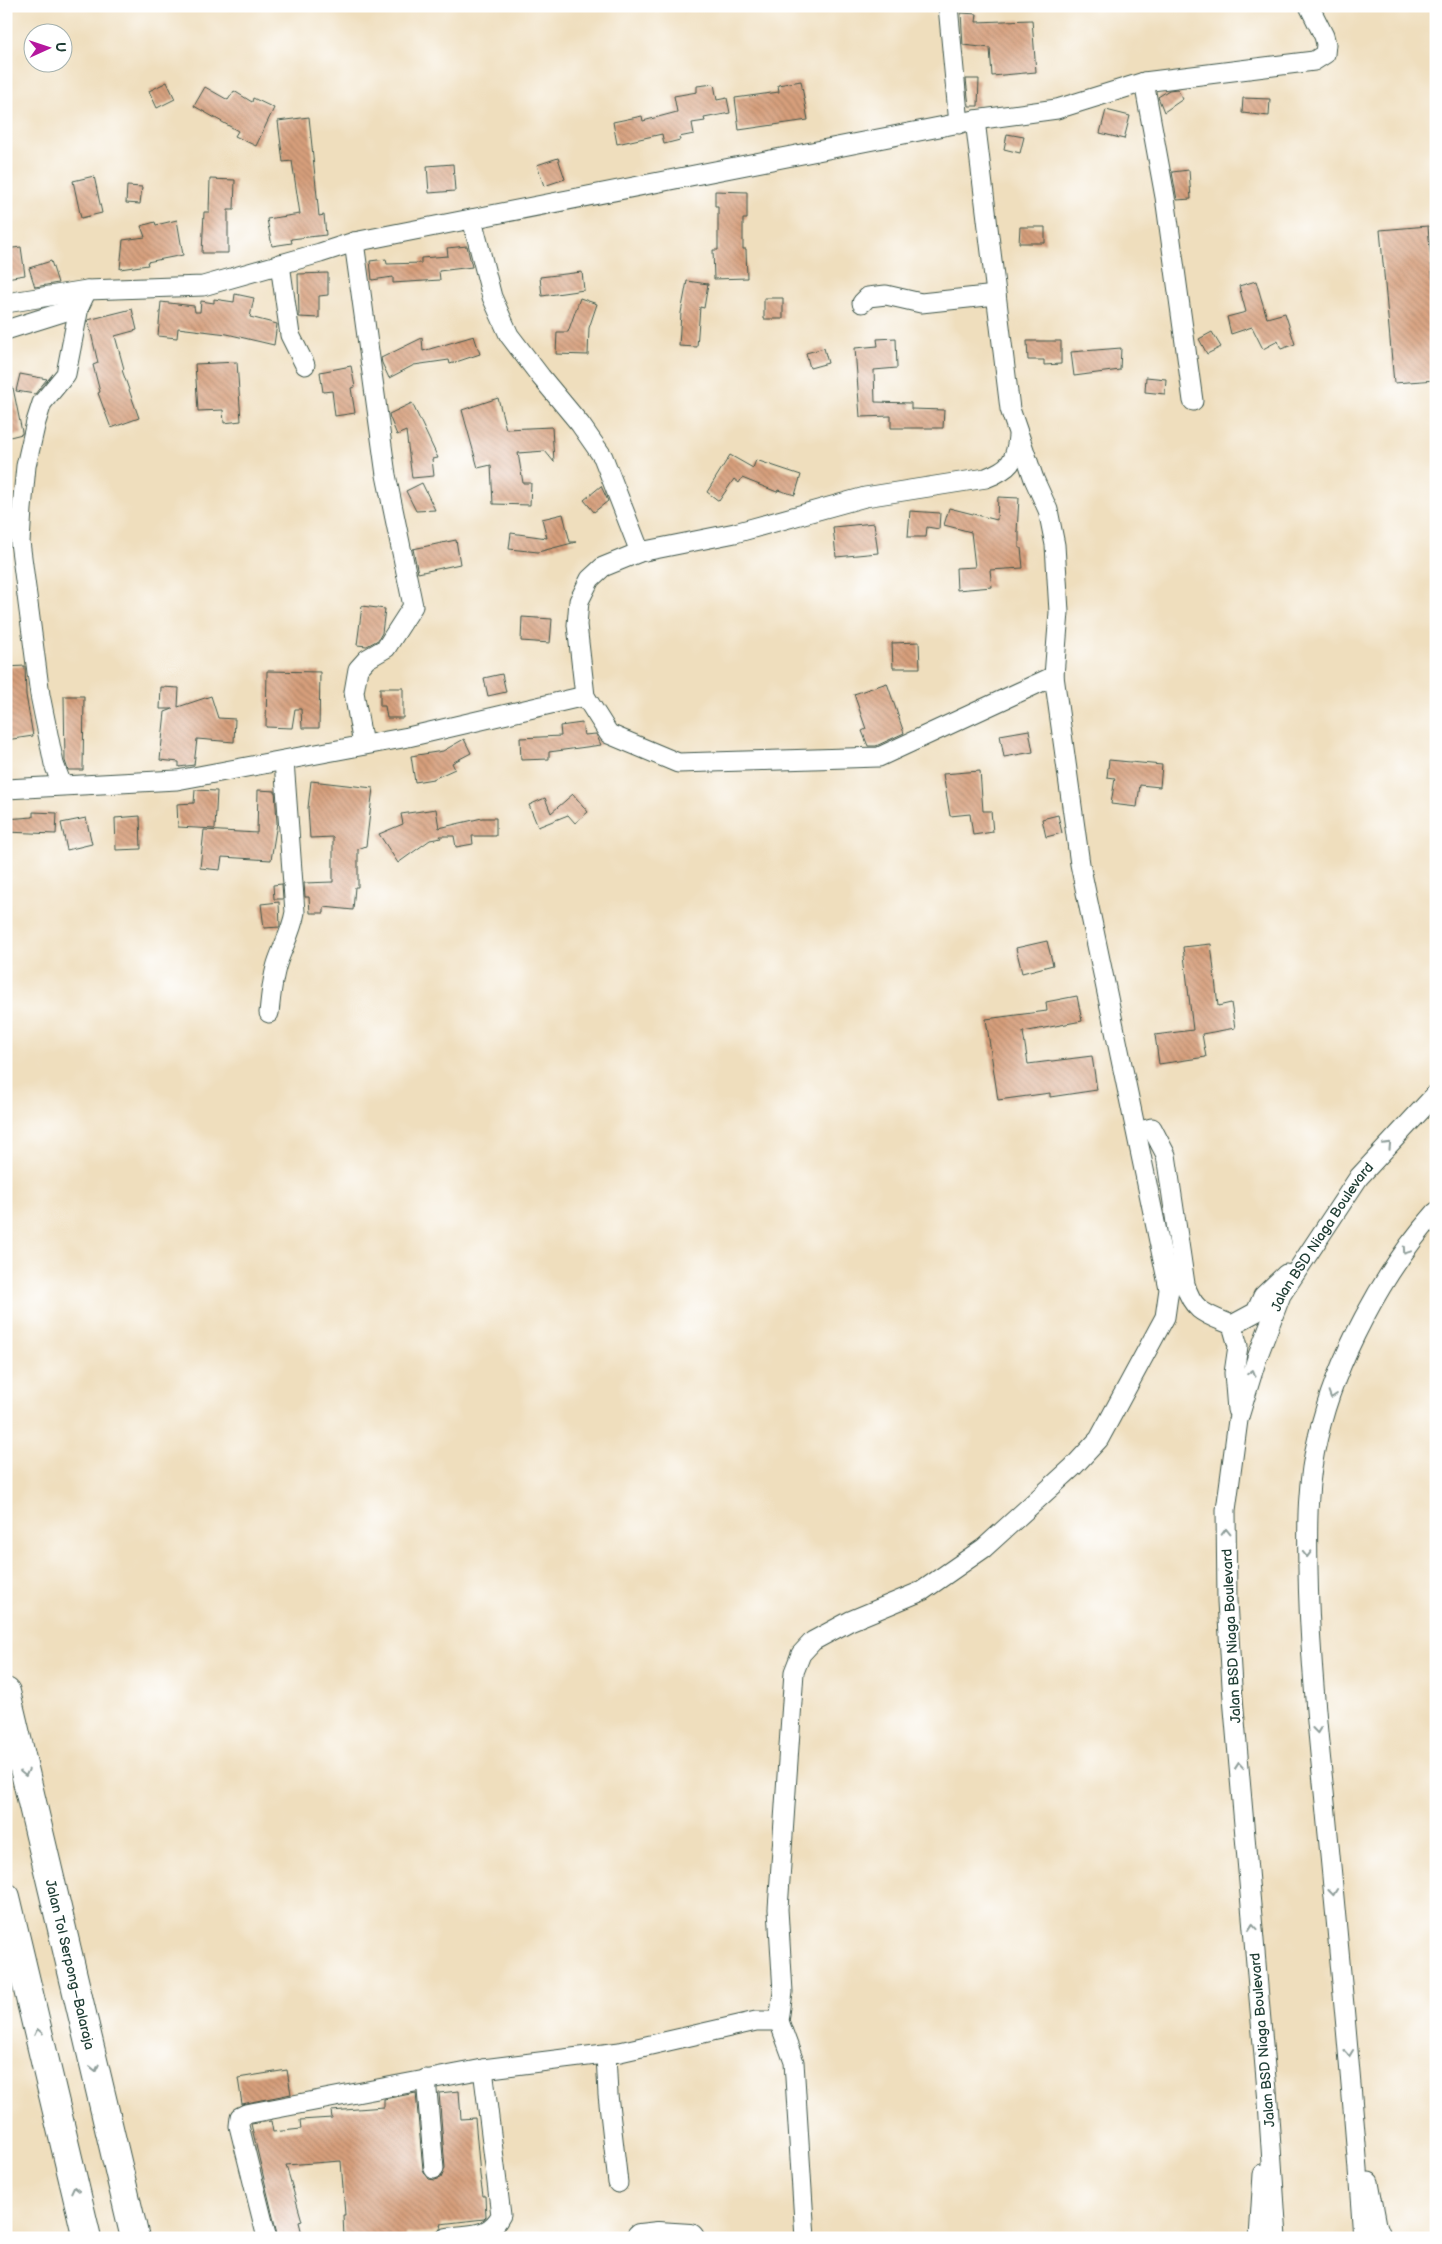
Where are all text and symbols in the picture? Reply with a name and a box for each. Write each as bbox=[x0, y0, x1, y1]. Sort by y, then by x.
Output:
north arrow bbox=[22, 22, 72, 72]
text: U bbox=[52, 42, 69, 53]
one-way arrow bbox=[1383, 1142, 1392, 1151]
street label: Jalan BSD Niaga Boulevard bbox=[1268, 1159, 1377, 1314]
one-way arrow bbox=[1403, 1245, 1412, 1255]
one-way arrow bbox=[1247, 1369, 1257, 1377]
one-way arrow bbox=[1327, 1390, 1337, 1398]
one-way arrow bbox=[1221, 1528, 1232, 1536]
street label: Jalan BSD Niaga Boulevard bbox=[1218, 1548, 1245, 1724]
one-way arrow bbox=[1302, 1550, 1313, 1558]
one-way arrow bbox=[1312, 1726, 1323, 1734]
one-way arrow bbox=[1234, 1761, 1245, 1769]
one-way arrow bbox=[19, 1769, 30, 1778]
street label: Jalan Tol Serpong–Balaraja bbox=[42, 1878, 98, 2051]
one-way arrow bbox=[1327, 1888, 1338, 1896]
one-way arrow bbox=[1248, 1923, 1259, 1931]
street label: Jalan BSD Niaga Boulevard bbox=[1246, 1952, 1279, 2128]
one-way arrow bbox=[33, 2028, 44, 2037]
one-way arrow bbox=[1343, 2050, 1354, 2058]
one-way arrow bbox=[89, 2063, 100, 2072]
one-way arrow bbox=[70, 2186, 81, 2195]

